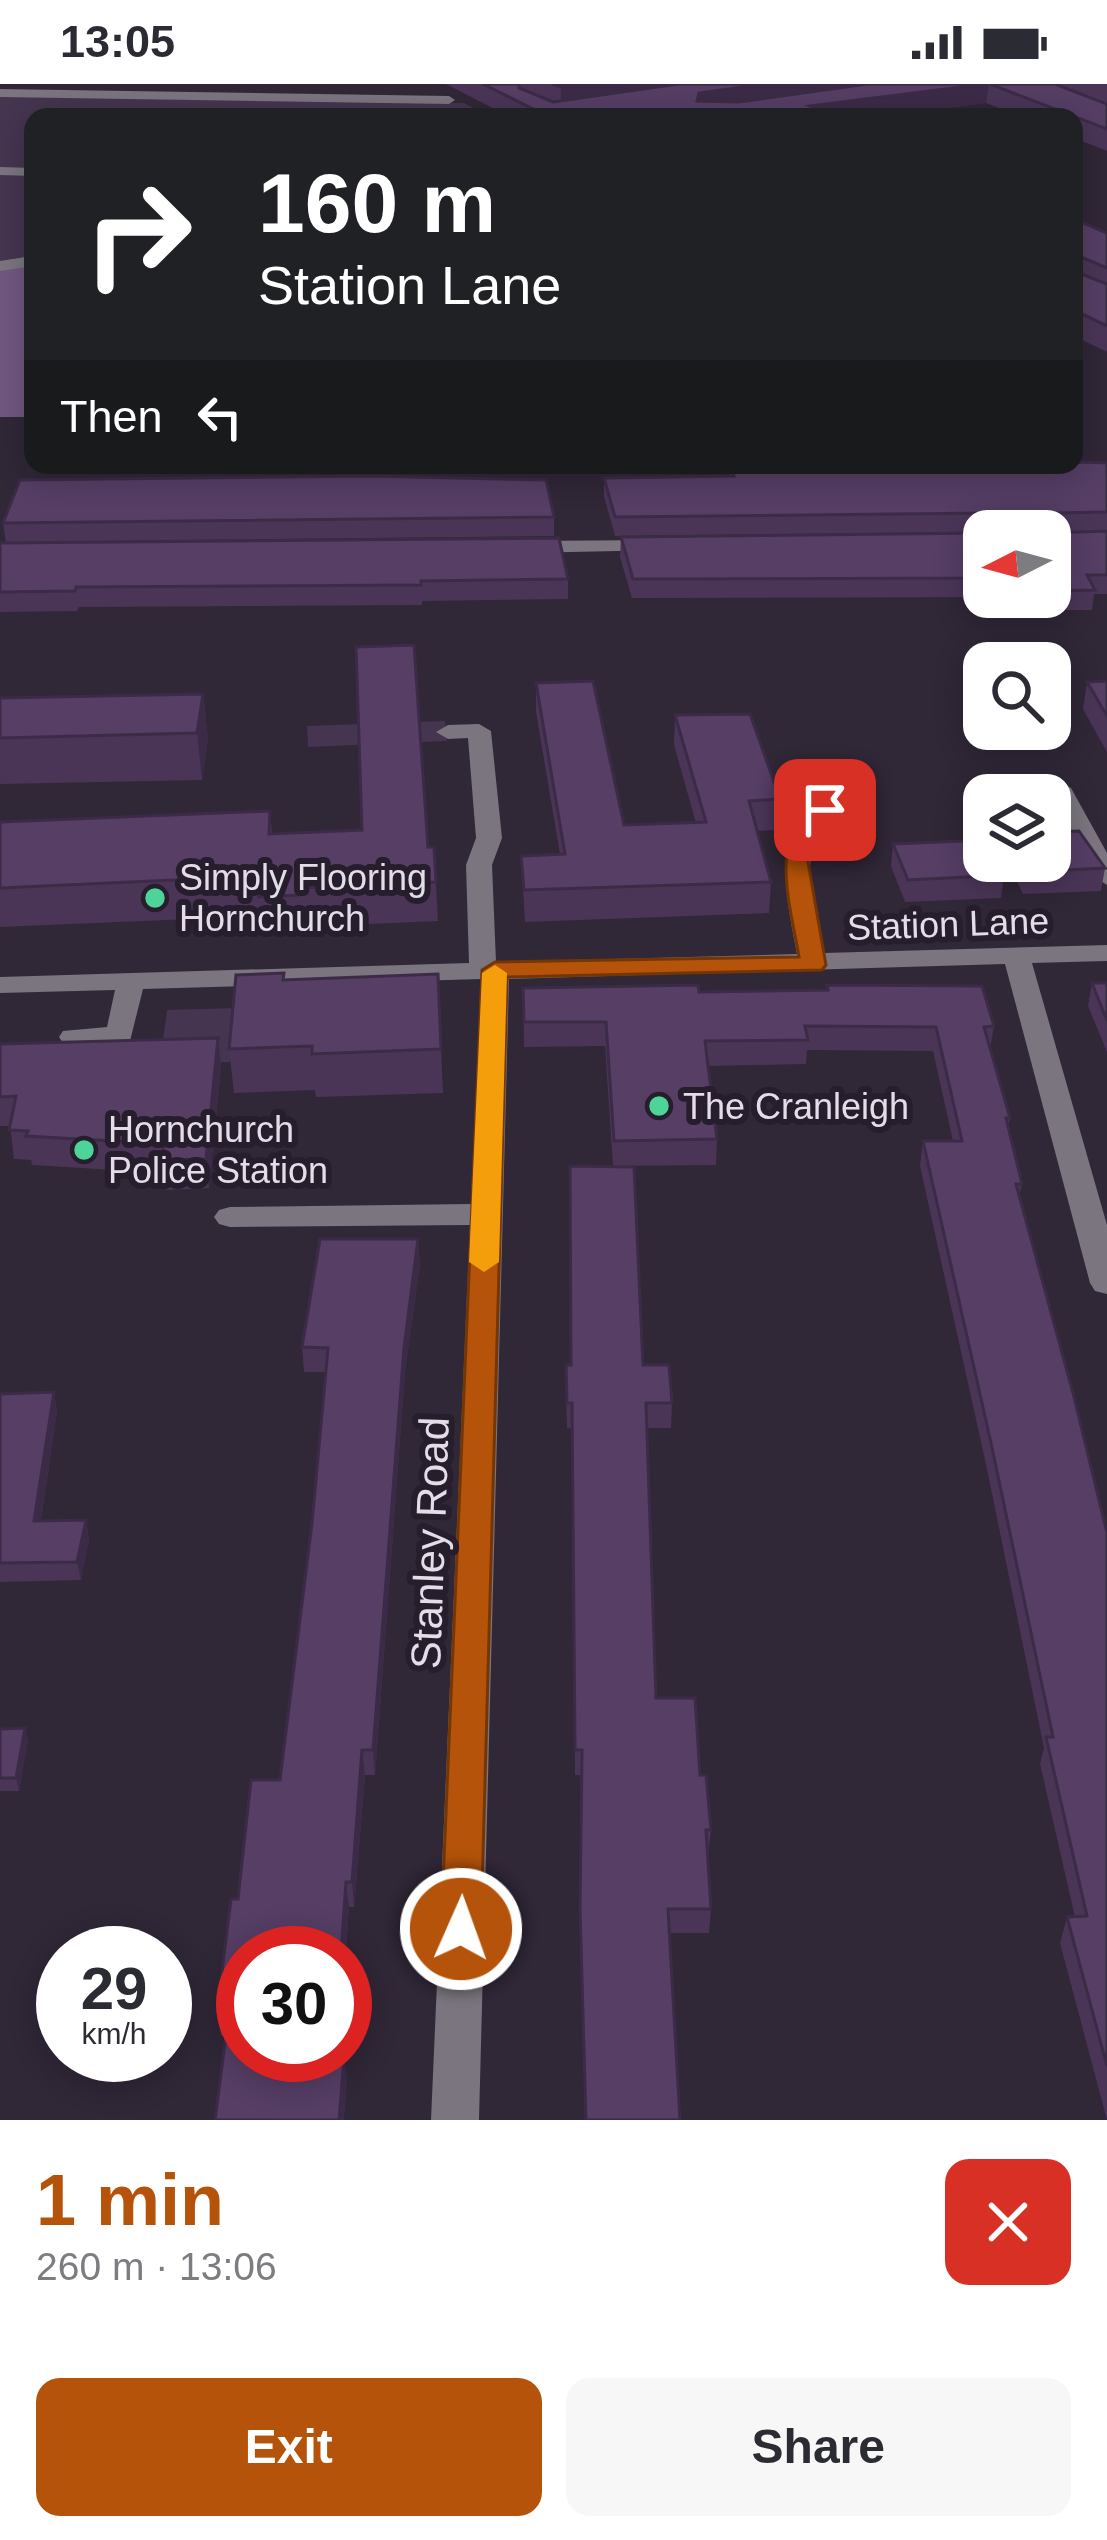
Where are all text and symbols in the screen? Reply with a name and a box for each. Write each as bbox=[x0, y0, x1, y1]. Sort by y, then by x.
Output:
text: 13:05 bbox=[60, 16, 175, 67]
icon: right bbox=[60, 156, 216, 312]
text: 160 m bbox=[258, 156, 496, 250]
text: Station Lane bbox=[258, 255, 561, 315]
icon: left bbox=[187, 384, 253, 450]
text: Then bbox=[60, 391, 163, 442]
north arrow bbox=[963, 510, 1071, 618]
map controls bbox=[963, 510, 1071, 882]
button: search bbox=[963, 642, 1071, 750]
pin bbox=[774, 759, 876, 861]
button: layers bbox=[963, 774, 1071, 882]
icon: arrive bbox=[792, 777, 858, 843]
place label: Simply Flooring Hornchurch bbox=[179, 857, 427, 939]
marker: Simply Flooring Hornchurch bbox=[142, 885, 168, 911]
street label: Station Lane bbox=[846, 900, 1050, 948]
place label: The Cranleigh bbox=[683, 1086, 909, 1127]
marker: The Cranleigh bbox=[646, 1093, 672, 1119]
place label: Hornchurch Police Station bbox=[108, 1109, 328, 1191]
marker: Hornchurch Police Station bbox=[71, 1137, 97, 1163]
street label: Stanley Road bbox=[402, 1416, 458, 1670]
position arrow bbox=[398, 1866, 524, 1992]
speed limit sign: 30 bbox=[216, 1926, 372, 2082]
text: 29 bbox=[81, 1955, 147, 2022]
text: km/h bbox=[81, 2017, 147, 2050]
button: close bbox=[945, 2159, 1071, 2285]
text: 1 min bbox=[36, 2160, 224, 2240]
text: 260 m · 13:06 bbox=[36, 2245, 277, 2288]
button: Exit bbox=[36, 2378, 542, 2516]
button: Share bbox=[566, 2378, 1071, 2516]

